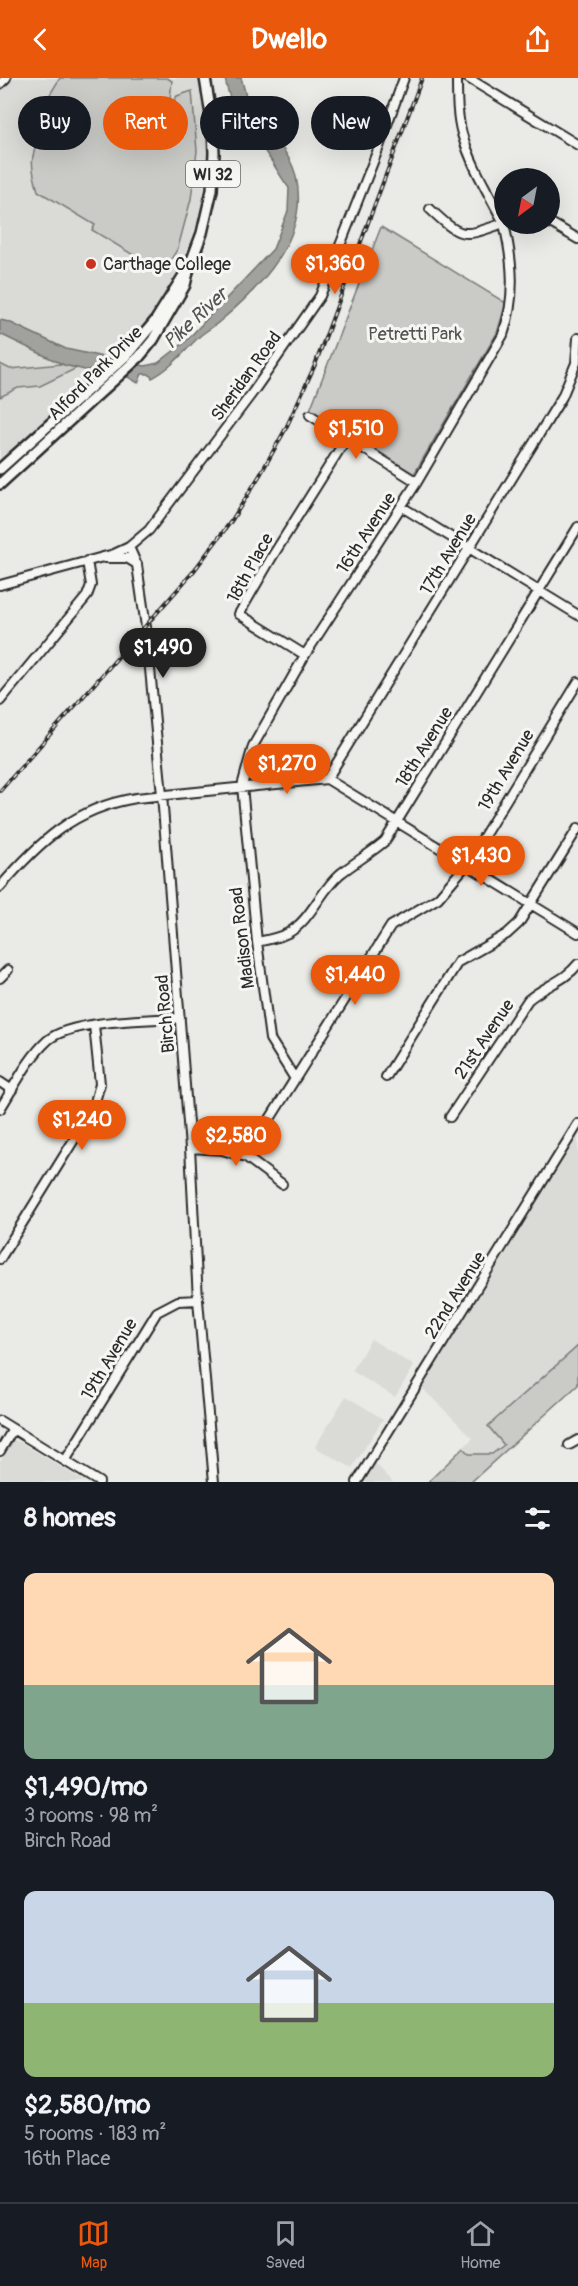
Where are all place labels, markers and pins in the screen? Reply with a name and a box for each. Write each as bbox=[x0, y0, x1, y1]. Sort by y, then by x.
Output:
pin: $1,360 bbox=[286, 244, 384, 295]
place label: Carthage College bbox=[103, 253, 231, 276]
marker: Carthage College bbox=[84, 257, 98, 271]
pin: $1,510 bbox=[307, 409, 405, 460]
pin: $1,490 bbox=[114, 628, 212, 679]
pin: $1,270 bbox=[238, 744, 336, 795]
pin: $1,430 bbox=[432, 836, 530, 887]
pin: $1,440 bbox=[306, 955, 404, 1006]
pin: $1,240 bbox=[33, 1100, 131, 1151]
pin: $2,580 bbox=[187, 1116, 285, 1167]

